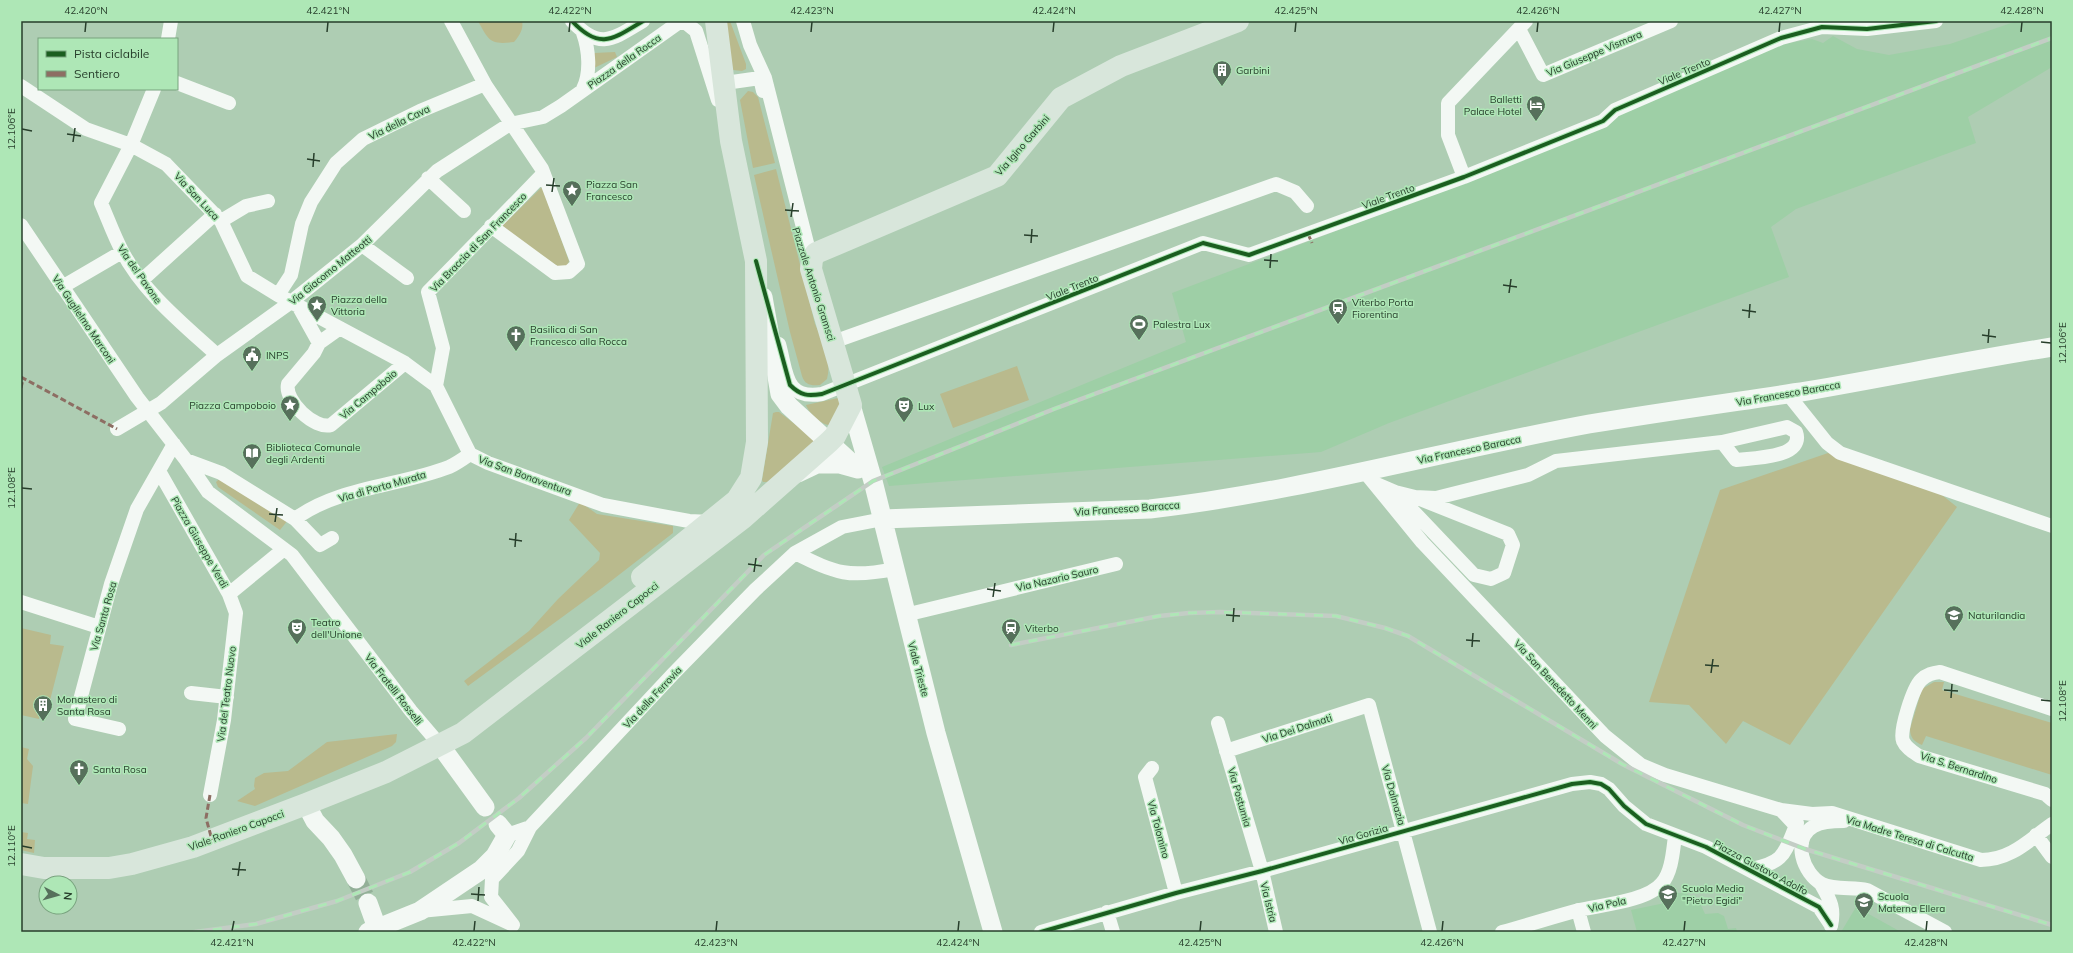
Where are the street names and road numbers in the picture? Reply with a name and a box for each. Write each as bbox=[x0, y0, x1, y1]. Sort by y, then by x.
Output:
street label: Via Giuseppe Vismara bbox=[1544, 27, 1644, 79]
street label: Piazza della Rocca bbox=[585, 31, 664, 92]
street label: Viale Trento bbox=[1656, 55, 1712, 88]
street label: Via della Cava bbox=[366, 102, 432, 143]
street label: Via Igino Garbini bbox=[992, 112, 1052, 179]
street label: Via San Luca bbox=[171, 170, 222, 223]
street label: Viale Trento bbox=[1360, 181, 1417, 212]
street label: Via Braccia di San Francesco bbox=[427, 190, 530, 295]
street label: Piazzale Antonio Gramsci bbox=[789, 226, 838, 343]
street label: Via Giacomo Matteotti bbox=[286, 233, 374, 308]
street label: Via del Pavone bbox=[115, 242, 165, 306]
street label: Viale Trento bbox=[1044, 271, 1100, 304]
street label: Via Guglielmo Marconi bbox=[49, 273, 118, 366]
street label: Via Campoboio bbox=[337, 366, 400, 422]
street label: Via Francesco Baracca bbox=[1735, 378, 1841, 409]
street label: Via Francesco Baracca bbox=[1416, 432, 1522, 467]
street label: Via San Bonaventura bbox=[476, 453, 573, 498]
street label: Via di Porta Murata bbox=[337, 468, 427, 505]
street label: Piazza Giuseppe Verdi bbox=[168, 494, 231, 590]
street label: Via Francesco Baracca bbox=[1074, 498, 1180, 519]
street label: Via Nazario Sauro bbox=[1015, 563, 1100, 594]
street label: Viale Raniero Capocci bbox=[574, 579, 661, 652]
street label: Via Santa Rosa bbox=[87, 580, 120, 652]
street label: Via San Benedetto Menni bbox=[1511, 637, 1600, 732]
street label: Viale Trieste bbox=[905, 640, 932, 698]
street label: Via del Teatro Nuovo bbox=[214, 645, 239, 743]
street label: Via Fratelli Rosselli bbox=[362, 651, 425, 727]
street label: Via della Ferrovia bbox=[620, 664, 684, 731]
street label: Via Dei Dalmati bbox=[1261, 711, 1334, 746]
street label: Via S. Bernardino bbox=[1919, 749, 1999, 786]
street label: Via Dalmazia bbox=[1379, 763, 1408, 827]
street label: Via Postumia bbox=[1225, 766, 1254, 828]
street label: Via Tolomino bbox=[1145, 799, 1173, 860]
street label: Viale Raniero Capocci bbox=[187, 807, 286, 854]
street label: Via Madre Teresa di Calcutta bbox=[1844, 813, 1975, 864]
street label: Via Gorizia bbox=[1337, 821, 1389, 848]
street label: Piazza Gustavo Adolfo bbox=[1711, 837, 1810, 898]
street label: Via Istria bbox=[1257, 881, 1280, 924]
street label: Via Pola bbox=[1587, 894, 1627, 915]

